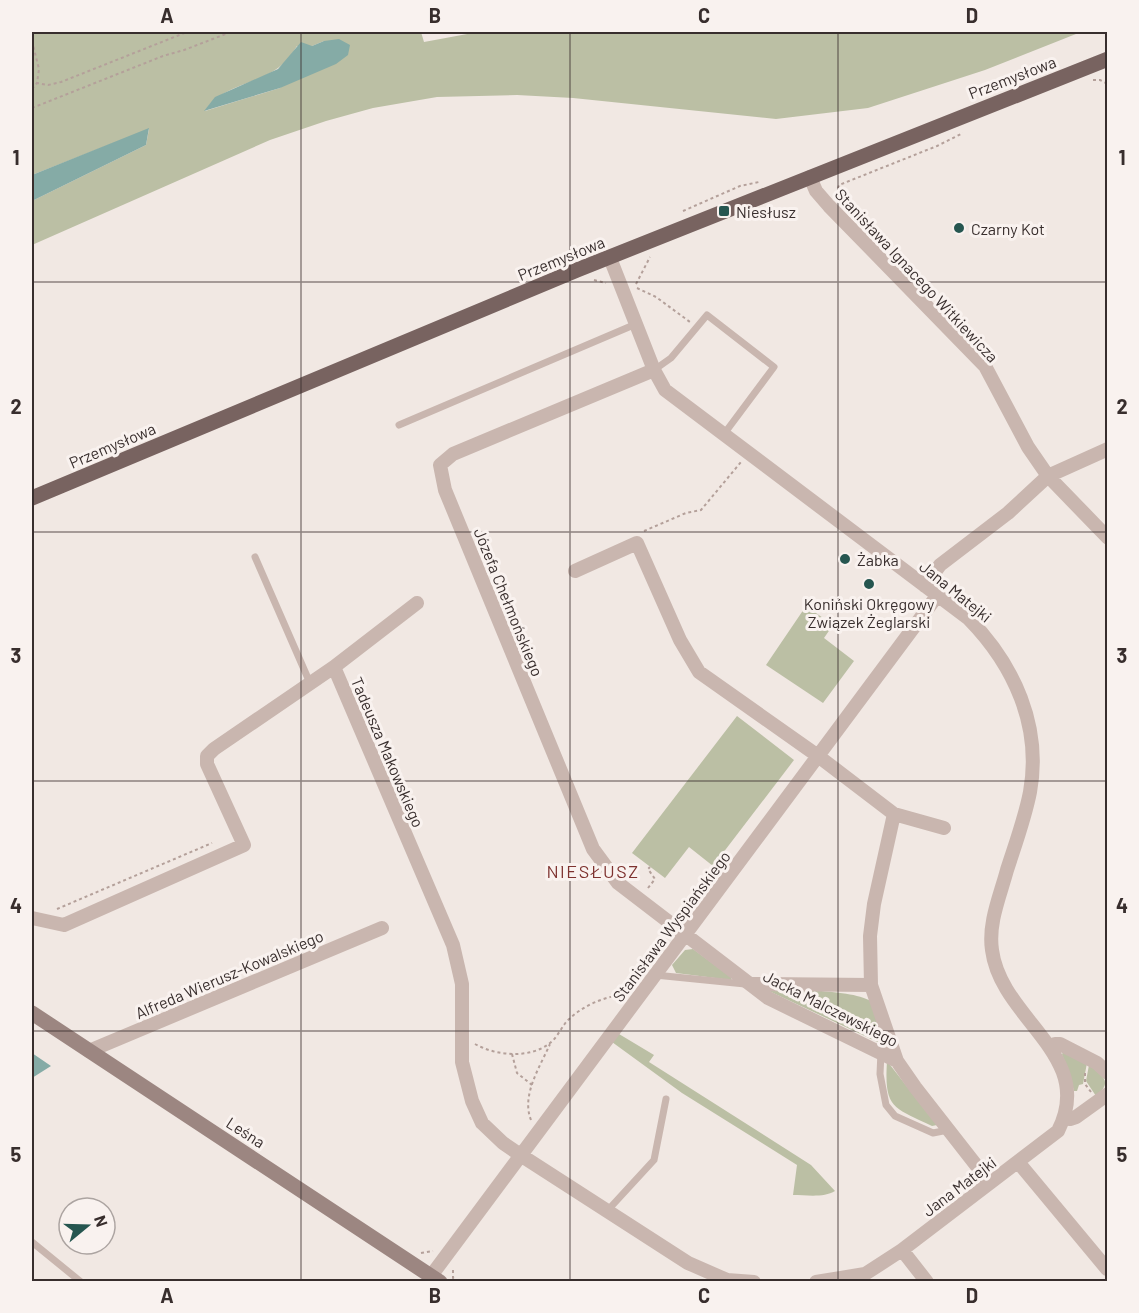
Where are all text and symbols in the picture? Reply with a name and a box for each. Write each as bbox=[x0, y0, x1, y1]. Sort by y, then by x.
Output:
text: A bbox=[160, 3, 174, 27]
text: B bbox=[429, 3, 441, 27]
text: C bbox=[698, 3, 710, 27]
text: D bbox=[966, 3, 978, 27]
street label: Przemysłowa bbox=[966, 52, 1058, 102]
text: 1 bbox=[12, 145, 20, 169]
text: 1 bbox=[1118, 145, 1126, 169]
street label: Stanisława Ignacego Witkiewicza bbox=[831, 184, 1003, 366]
place label: Niesłusz bbox=[736, 202, 796, 221]
marker: Niesłusz bbox=[717, 204, 731, 218]
place label: Czarny Kot bbox=[971, 219, 1045, 238]
marker: Czarny Kot bbox=[952, 221, 966, 235]
street label: Przemysłowa bbox=[515, 232, 607, 284]
text: 2 bbox=[10, 394, 22, 418]
text: 2 bbox=[1116, 394, 1128, 418]
street label: Przemysłowa bbox=[66, 418, 158, 472]
street label: Józefa Chełmońskiego bbox=[471, 525, 547, 679]
place label: Żabka bbox=[857, 550, 899, 569]
marker: Żabka bbox=[838, 552, 852, 566]
street label: Jana Matejki bbox=[916, 556, 996, 626]
marker: Koniński Okręgowy Związek Żeglarski bbox=[862, 577, 876, 591]
place label: Koniński Okręgowy Związek Żeglarski bbox=[804, 594, 935, 631]
text: 3 bbox=[11, 643, 21, 667]
text: 3 bbox=[1117, 643, 1127, 667]
street label: Tadeusza Makowskiego bbox=[348, 674, 428, 830]
street label: Stanisława Wyspiańskiego bbox=[608, 847, 734, 1005]
district label: NIESŁUSZ bbox=[546, 860, 640, 882]
text: 4 bbox=[10, 893, 22, 917]
text: 4 bbox=[1116, 893, 1128, 917]
street label: Alfreda Wierusz-Kowalskiego bbox=[132, 926, 326, 1022]
street label: Jacka Malczewskiego bbox=[760, 966, 902, 1050]
street label: Leśna bbox=[223, 1113, 269, 1151]
text: 5 bbox=[11, 1142, 22, 1166]
text: 5 bbox=[1117, 1142, 1128, 1166]
street label: Jana Matejki bbox=[919, 1152, 999, 1220]
north arrow bbox=[57, 1196, 117, 1256]
text: N bbox=[91, 1213, 112, 1229]
text: A bbox=[160, 1283, 174, 1307]
text: B bbox=[429, 1283, 441, 1307]
text: C bbox=[698, 1283, 710, 1307]
text: D bbox=[966, 1283, 978, 1307]

